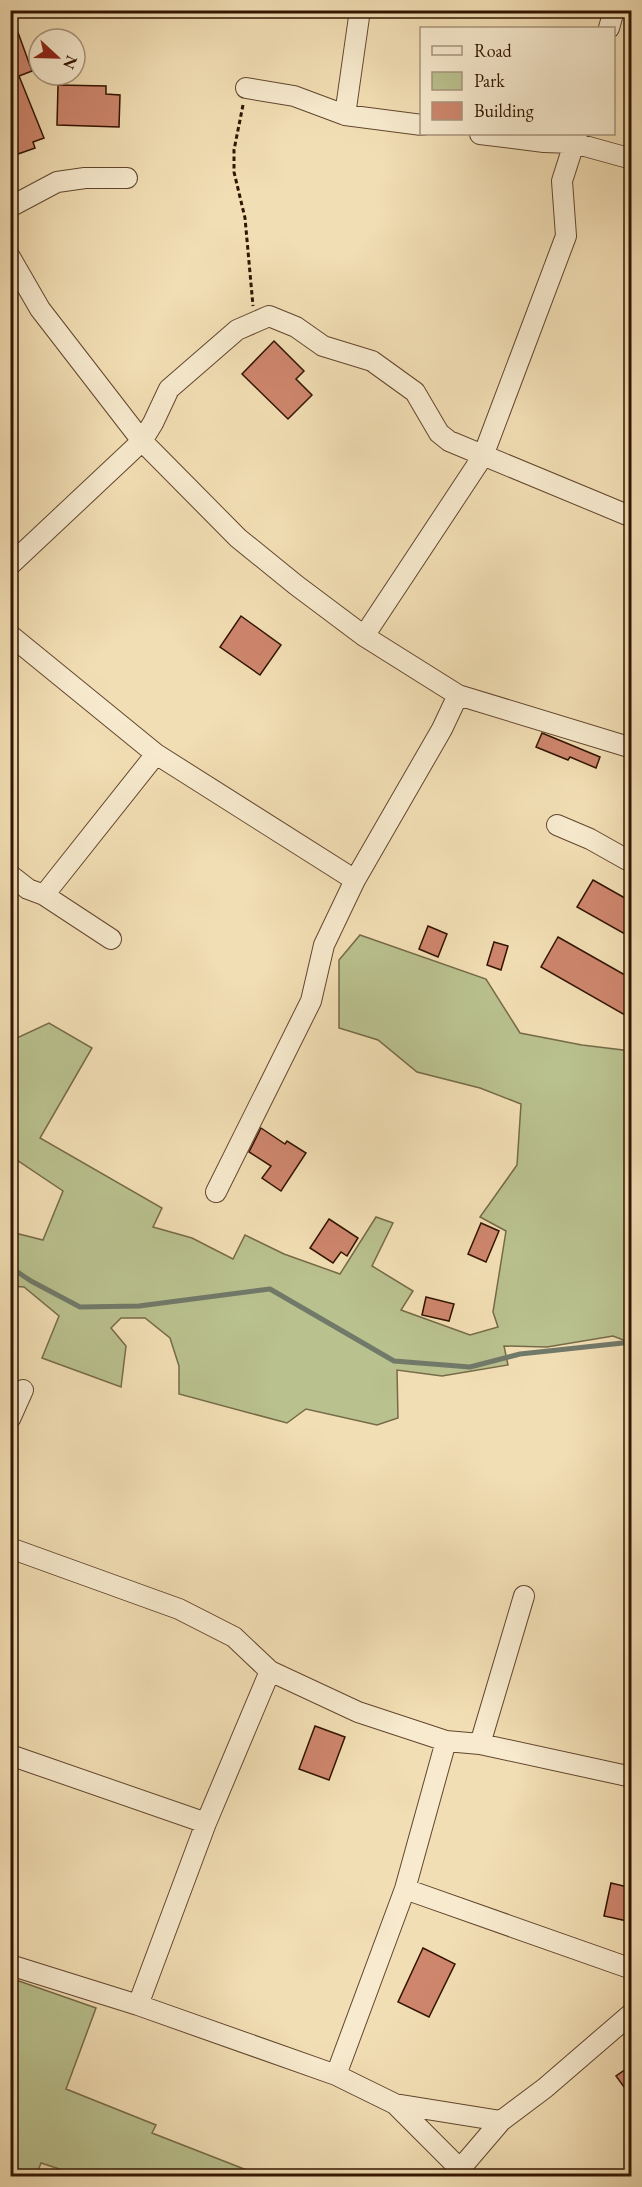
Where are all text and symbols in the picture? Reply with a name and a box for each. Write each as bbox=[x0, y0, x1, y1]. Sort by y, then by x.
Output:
north arrow bbox=[27, 27, 87, 87]
legend bbox=[420, 27, 615, 135]
text: Road bbox=[474, 39, 513, 62]
text: N bbox=[58, 52, 83, 72]
text: Park bbox=[474, 69, 505, 92]
text: Building bbox=[474, 99, 534, 122]

